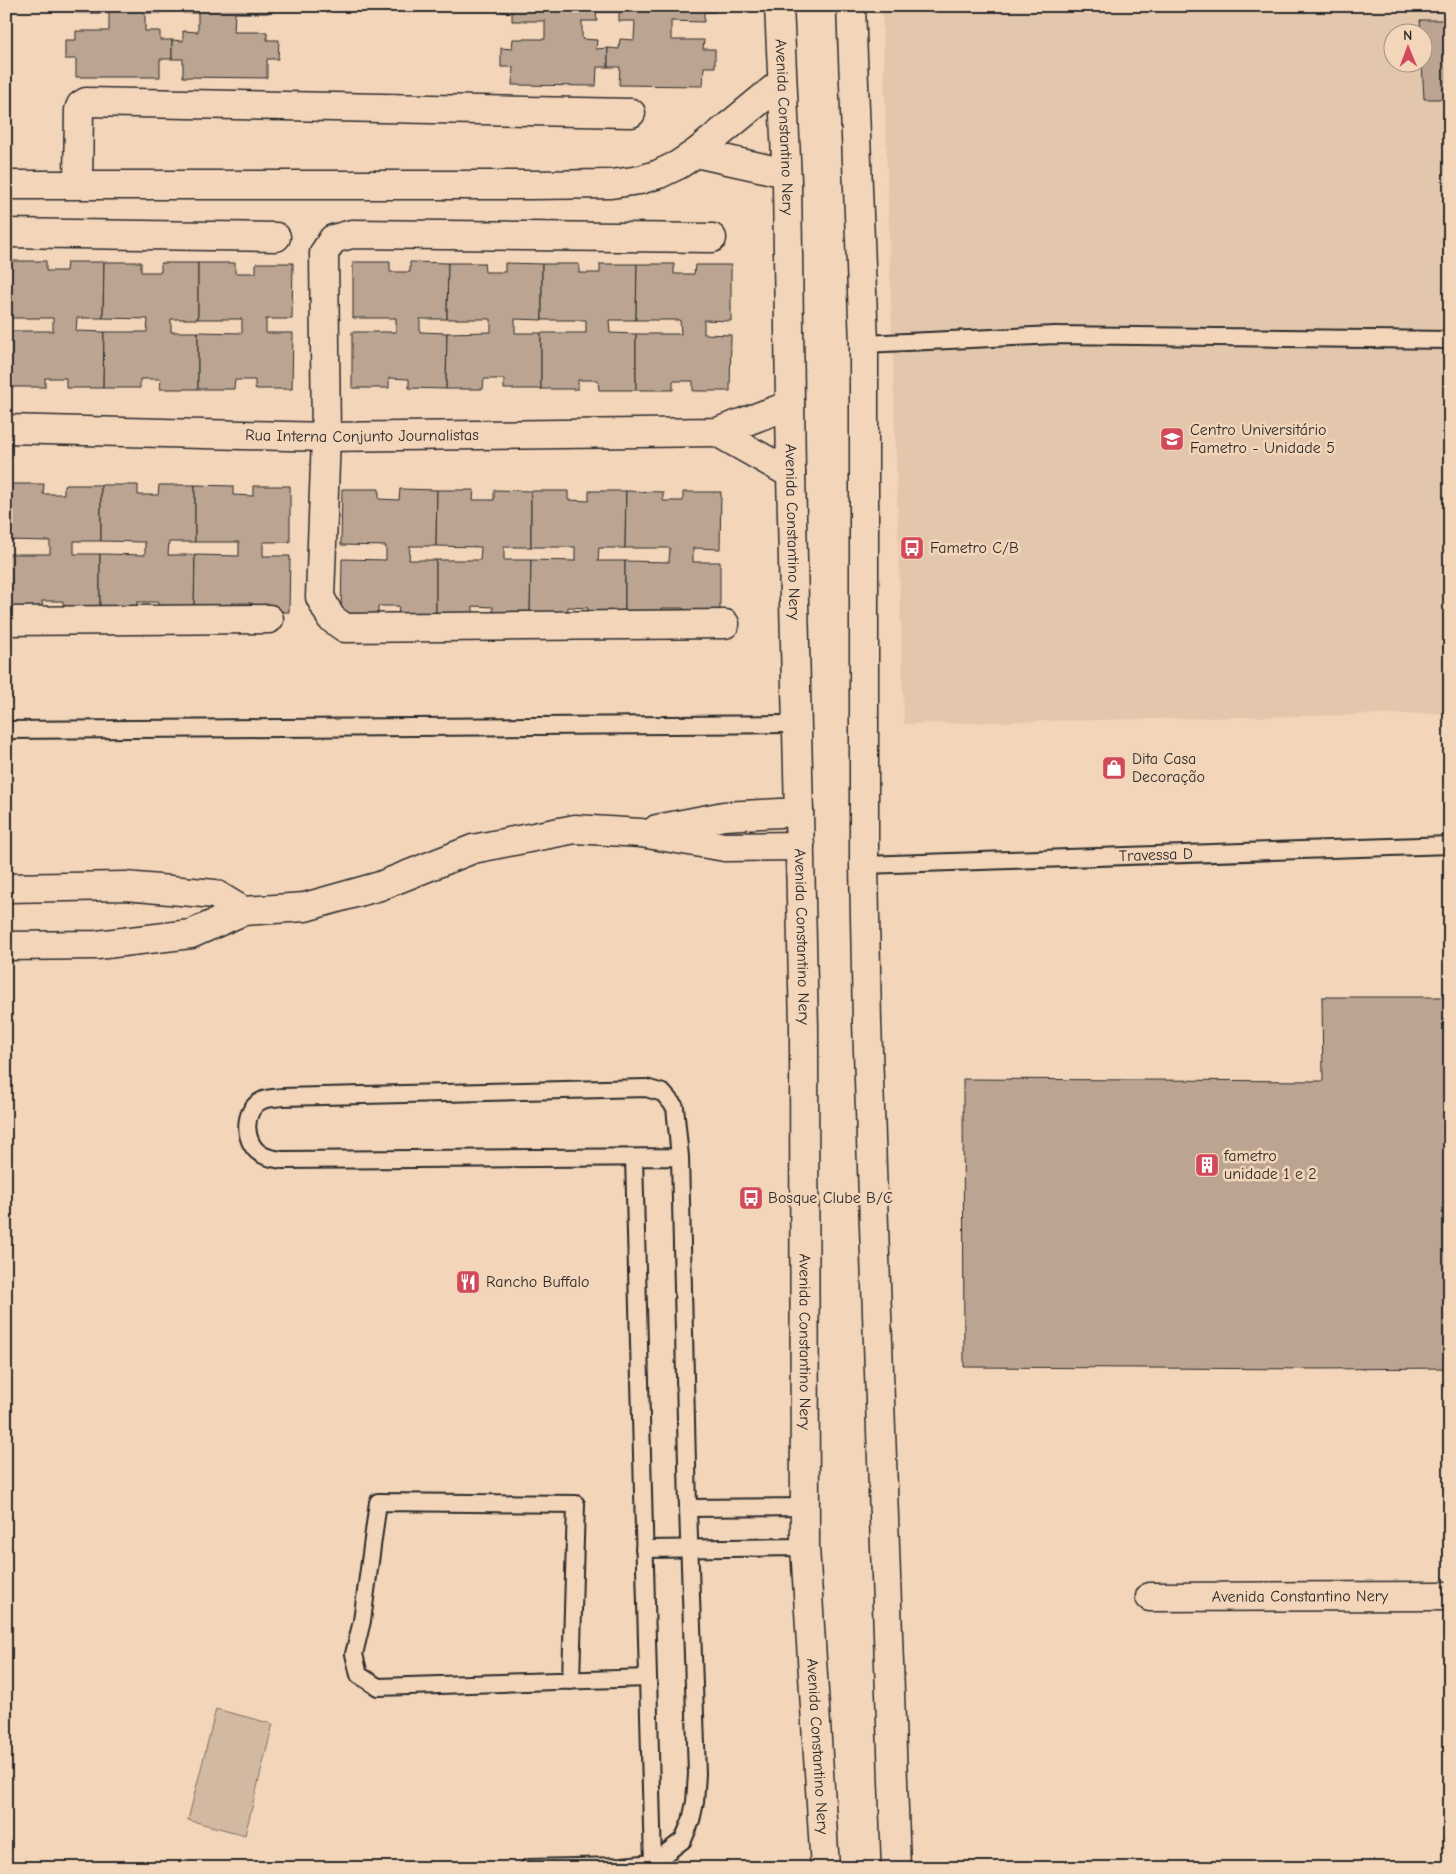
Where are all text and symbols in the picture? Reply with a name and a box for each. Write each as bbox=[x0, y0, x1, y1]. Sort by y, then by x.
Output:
north arrow bbox=[1384, 22, 1434, 72]
text: N bbox=[1403, 27, 1412, 44]
street label: Avenida Constantino Nery bbox=[772, 38, 796, 216]
place label: Centro Universitário Fametro - Unidade 5 bbox=[1190, 421, 1335, 457]
street label: Rua Interna Conjunto Journalistas bbox=[245, 426, 479, 446]
school or university icon: Centro Universitário Fametro - Unidade 5 bbox=[1159, 426, 1185, 452]
street label: Avenida Constantino Nery bbox=[782, 443, 803, 621]
bus stop icon: Fametro C/B bbox=[899, 535, 925, 561]
place label: Fametro C/B bbox=[930, 539, 1019, 557]
place label: Dita Casa Decoração bbox=[1132, 750, 1205, 786]
shop icon: Dita Casa Decoração bbox=[1101, 755, 1127, 781]
street label: Travessa D bbox=[1119, 845, 1193, 865]
street label: Avenida Constantino Nery bbox=[791, 848, 813, 1026]
place label: fametro unidade 1 e 2 bbox=[1223, 1147, 1317, 1183]
building icon: fametro unidade 1 e 2 bbox=[1194, 1152, 1220, 1178]
bus stop icon: Bosque Clube B/C bbox=[738, 1185, 764, 1211]
place label: Bosque Clube B/C bbox=[768, 1189, 893, 1207]
street label: Avenida Constantino Nery bbox=[795, 1253, 814, 1431]
restaurant icon: Rancho Buffalo bbox=[455, 1269, 481, 1295]
place label: Rancho Buffalo bbox=[486, 1273, 590, 1291]
street label: Avenida Constantino Nery bbox=[1212, 1587, 1389, 1606]
street label: Avenida Constantino Nery bbox=[803, 1658, 832, 1836]

